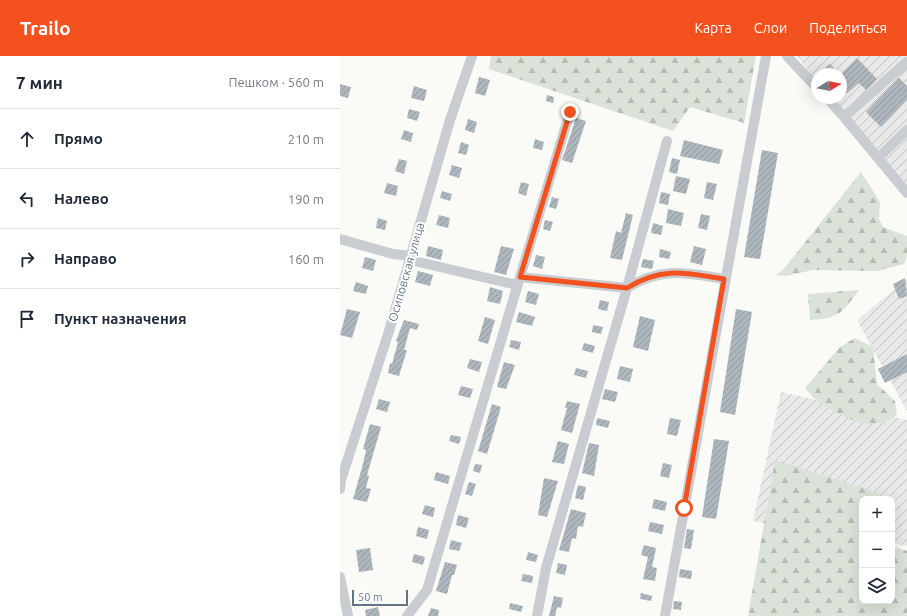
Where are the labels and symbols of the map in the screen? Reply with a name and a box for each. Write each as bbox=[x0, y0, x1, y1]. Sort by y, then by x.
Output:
north arrow bbox=[811, 68, 847, 104]
route end bbox=[561, 103, 579, 121]
street label: Осиповская улица bbox=[386, 221, 426, 323]
route start bbox=[675, 499, 693, 517]
scale bar bbox=[352, 588, 408, 607]

